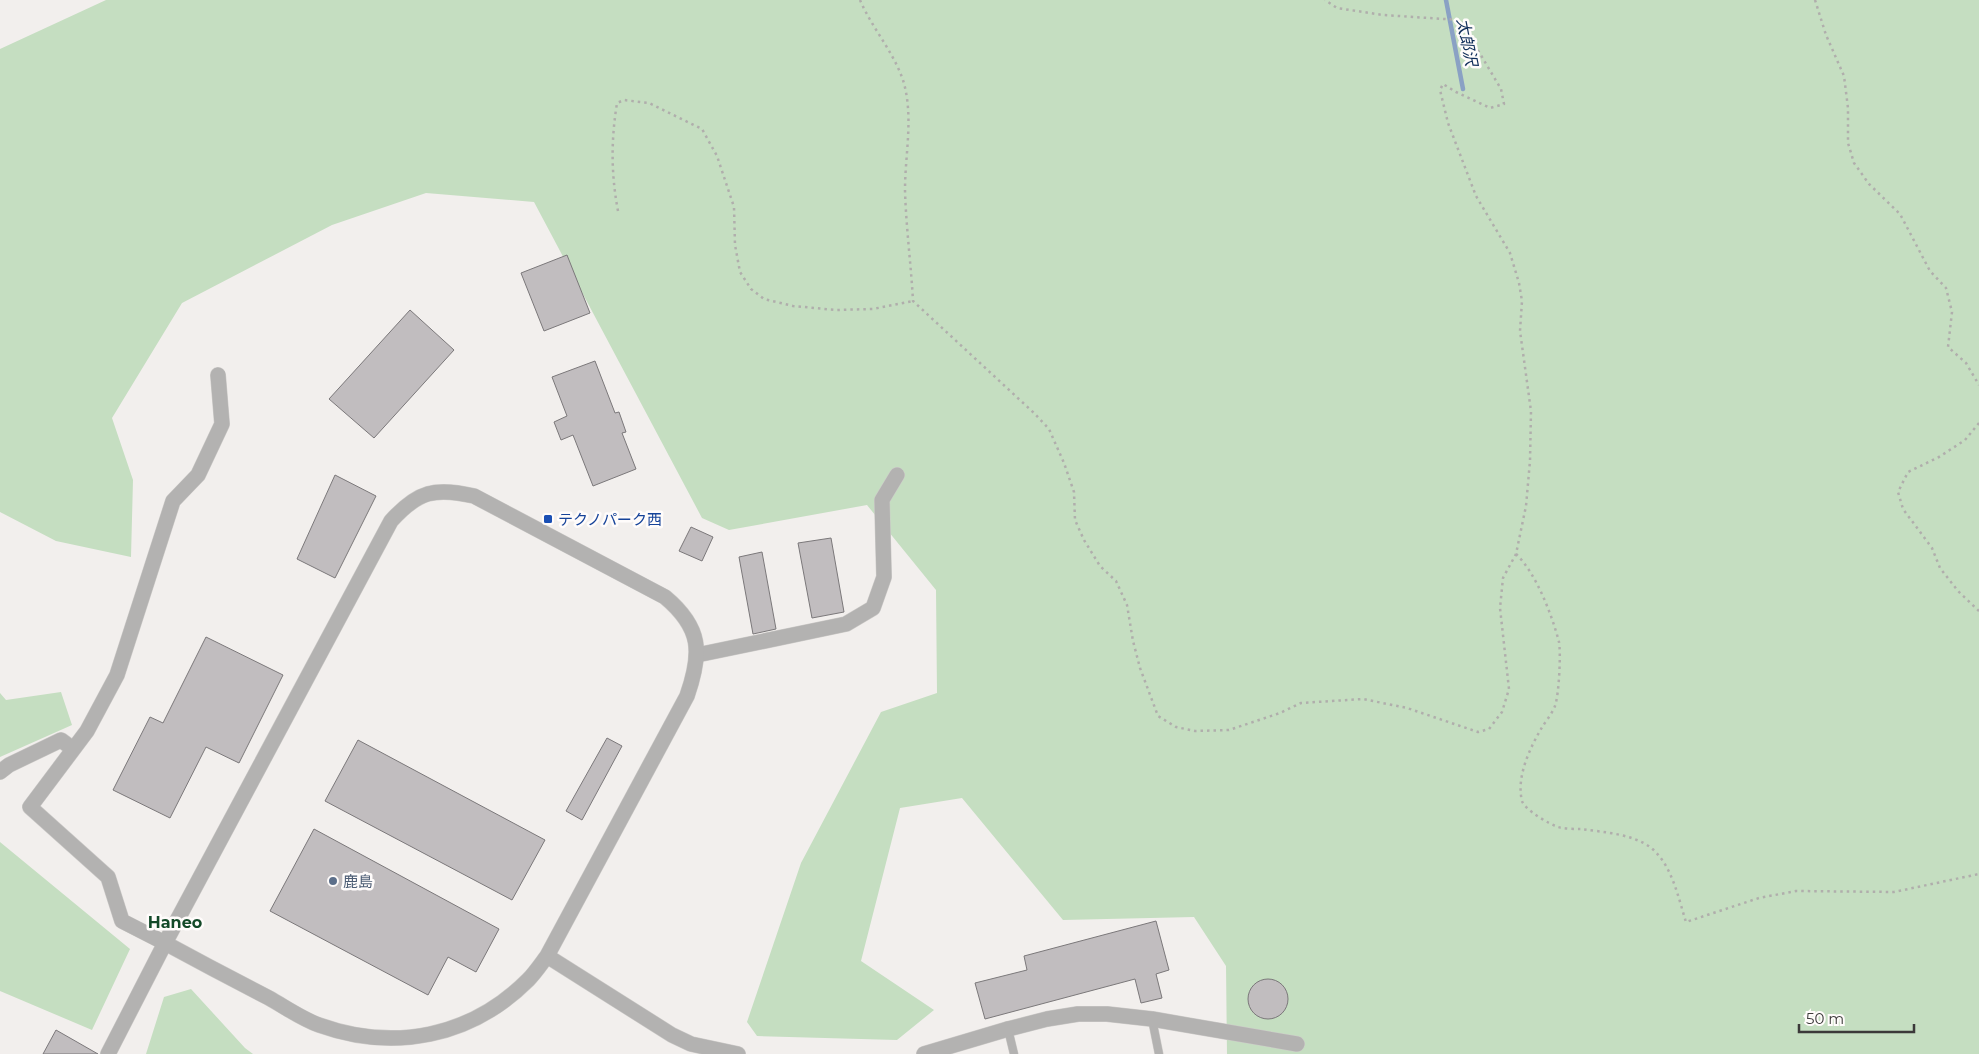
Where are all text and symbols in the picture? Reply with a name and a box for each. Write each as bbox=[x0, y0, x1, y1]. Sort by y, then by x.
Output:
water label: 太郎沢 bbox=[1453, 17, 1481, 69]
place label: テクノパーク西 bbox=[558, 510, 662, 529]
marker: テクノパーク西 bbox=[542, 513, 554, 525]
place label: 鹿島 bbox=[343, 872, 373, 891]
marker: 鹿島 bbox=[327, 875, 339, 887]
district label: Haneo bbox=[148, 913, 202, 932]
scale bar bbox=[1799, 1002, 1914, 1034]
text: 50 m bbox=[1806, 1009, 1844, 1028]

